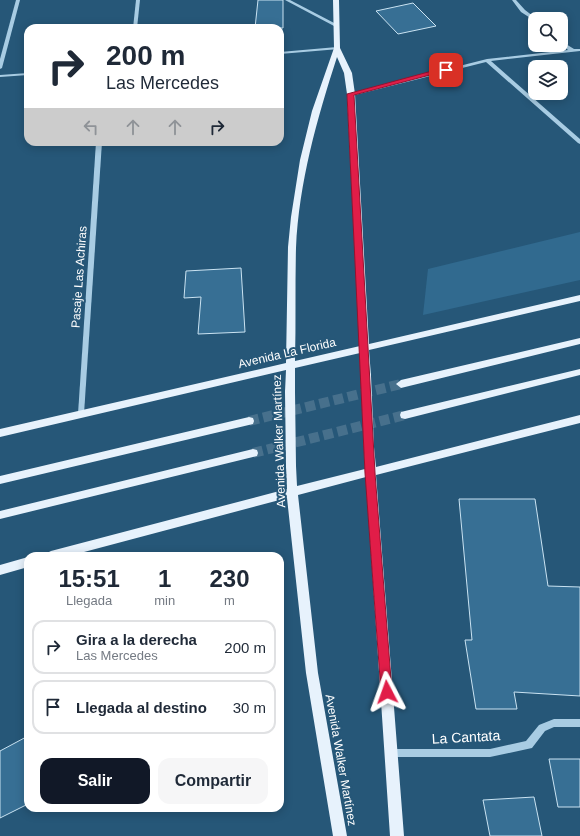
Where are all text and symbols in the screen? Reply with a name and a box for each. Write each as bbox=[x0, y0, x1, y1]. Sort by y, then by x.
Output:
map controls bbox=[528, 12, 568, 100]
button: search bbox=[528, 12, 568, 52]
icon: right bbox=[40, 40, 92, 92]
text: 200 m bbox=[106, 40, 185, 71]
pin bbox=[429, 53, 463, 87]
icon: arrive bbox=[435, 59, 457, 81]
button: layers bbox=[528, 60, 568, 100]
text: Las Mercedes bbox=[106, 73, 219, 93]
icon: left bbox=[80, 116, 102, 138]
icon: ahead bbox=[122, 116, 144, 138]
icon: ahead bbox=[164, 116, 186, 138]
icon: right bbox=[206, 116, 228, 138]
street label: Pasaje Las Achiras bbox=[68, 226, 90, 328]
street label: Avenida La Florida bbox=[237, 335, 338, 371]
street label: Avenida Walker Martínez bbox=[270, 374, 288, 508]
text: 15:51 bbox=[58, 565, 120, 592]
text: 1 bbox=[158, 565, 171, 592]
text: 230 bbox=[210, 565, 250, 592]
text: Llegada bbox=[66, 593, 112, 608]
text: min bbox=[154, 593, 175, 608]
text: m bbox=[224, 593, 235, 608]
text: Gira a la derecha bbox=[76, 631, 197, 648]
icon: right bbox=[42, 636, 64, 658]
text: 200 m bbox=[224, 639, 266, 656]
text: Las Mercedes bbox=[76, 648, 158, 663]
position arrow bbox=[366, 671, 408, 713]
street label: Avenida Walker Martínez bbox=[323, 693, 359, 827]
icon: arrive bbox=[42, 696, 64, 718]
text: Llegada al destino bbox=[76, 699, 207, 716]
text: 30 m bbox=[233, 699, 266, 716]
street label: La Cantata bbox=[431, 727, 501, 747]
button: Salir bbox=[40, 758, 150, 804]
button: Compartir bbox=[158, 758, 268, 804]

